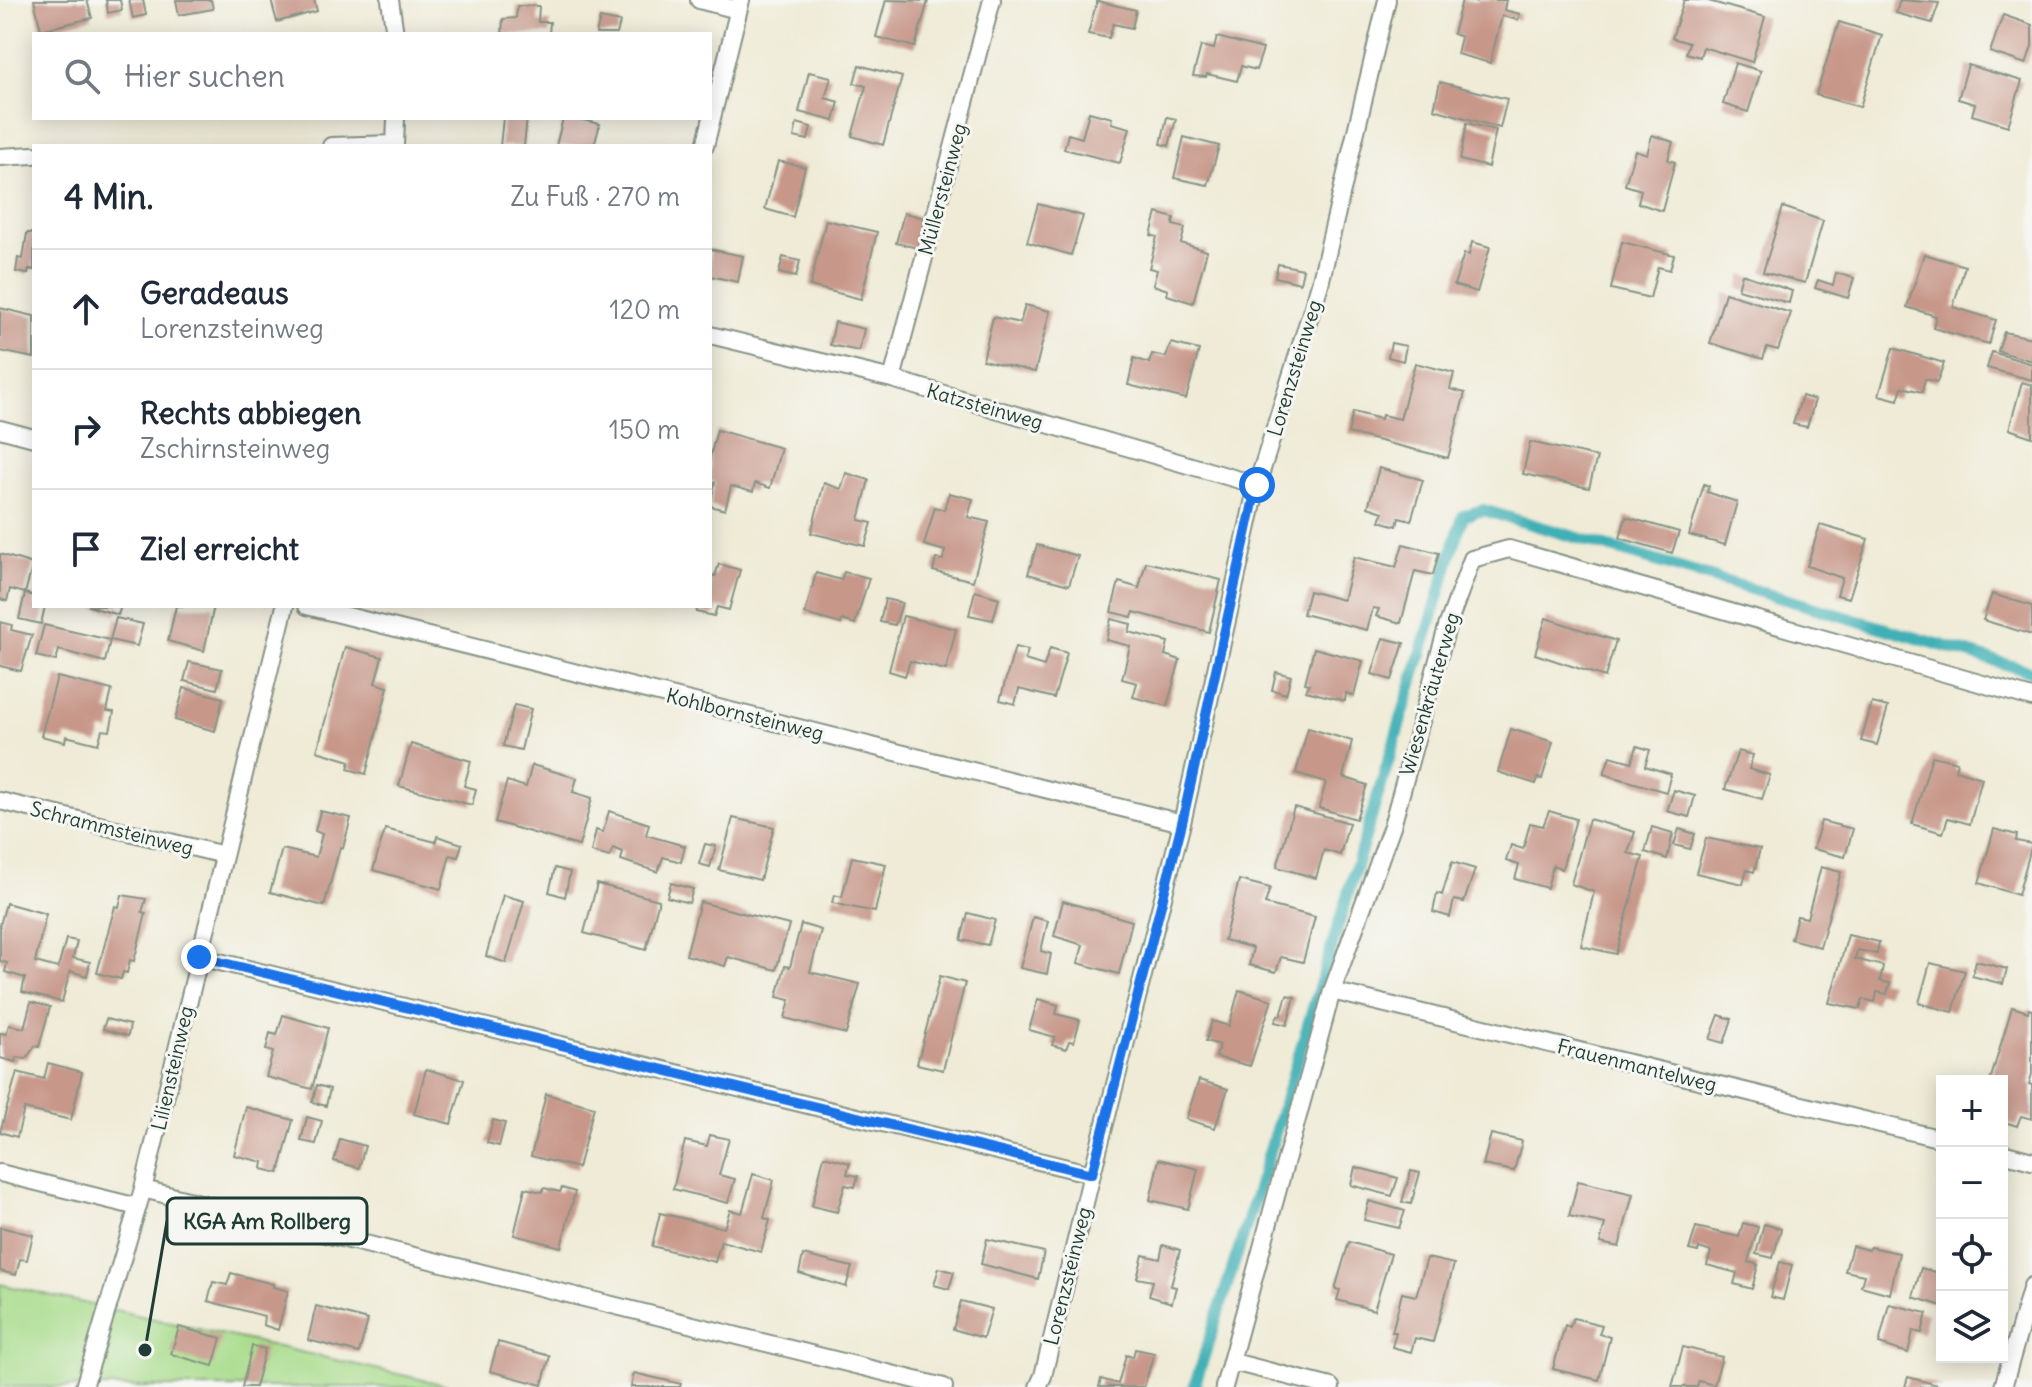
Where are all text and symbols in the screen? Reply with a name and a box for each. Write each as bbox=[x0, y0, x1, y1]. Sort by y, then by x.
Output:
search box bbox=[32, 32, 712, 120]
icon: search bbox=[60, 54, 104, 98]
text: Hier suchen bbox=[124, 57, 285, 95]
street label: Müllersteinweg bbox=[912, 120, 972, 258]
text: 4 Min. bbox=[64, 175, 154, 218]
text: Zu Fuß · 270 m bbox=[510, 180, 680, 213]
text: Geradeaus bbox=[140, 274, 289, 312]
icon: ahead bbox=[64, 287, 108, 331]
text: 120 m bbox=[609, 293, 680, 326]
street label: Lorenzsteinweg bbox=[1261, 297, 1327, 439]
text: Lorenzsteinweg bbox=[140, 312, 324, 345]
street label: Katzsteinweg bbox=[924, 377, 1046, 435]
text: Rechts abbiegen bbox=[140, 394, 361, 432]
icon: right bbox=[64, 407, 108, 451]
text: 150 m bbox=[609, 413, 680, 446]
text: Zschirnsteinweg bbox=[140, 432, 330, 465]
route start bbox=[1239, 467, 1275, 503]
icon: arrive bbox=[64, 527, 108, 571]
text: Ziel erreicht bbox=[140, 530, 299, 568]
street label: Wiesenkräuterweg bbox=[1394, 609, 1464, 779]
street label: Kohlbornsteinweg bbox=[664, 682, 826, 746]
street label: Schrammsteinweg bbox=[28, 796, 196, 860]
route end bbox=[181, 939, 217, 975]
street label: Liliensteinweg bbox=[146, 1003, 198, 1133]
street label: Frauenmantelweg bbox=[1555, 1033, 1719, 1097]
map controls bbox=[1936, 1075, 2008, 1363]
button: + bbox=[1936, 1075, 2008, 1147]
button: − bbox=[1936, 1147, 2008, 1219]
callout: KGA Am Rollberg bbox=[167, 1198, 367, 1244]
street label: Lorenzsteinweg bbox=[1038, 1204, 1096, 1348]
text: KGA Am Rollberg bbox=[183, 1207, 351, 1235]
button: locate bbox=[1936, 1219, 2008, 1291]
button: layers bbox=[1936, 1291, 2008, 1363]

